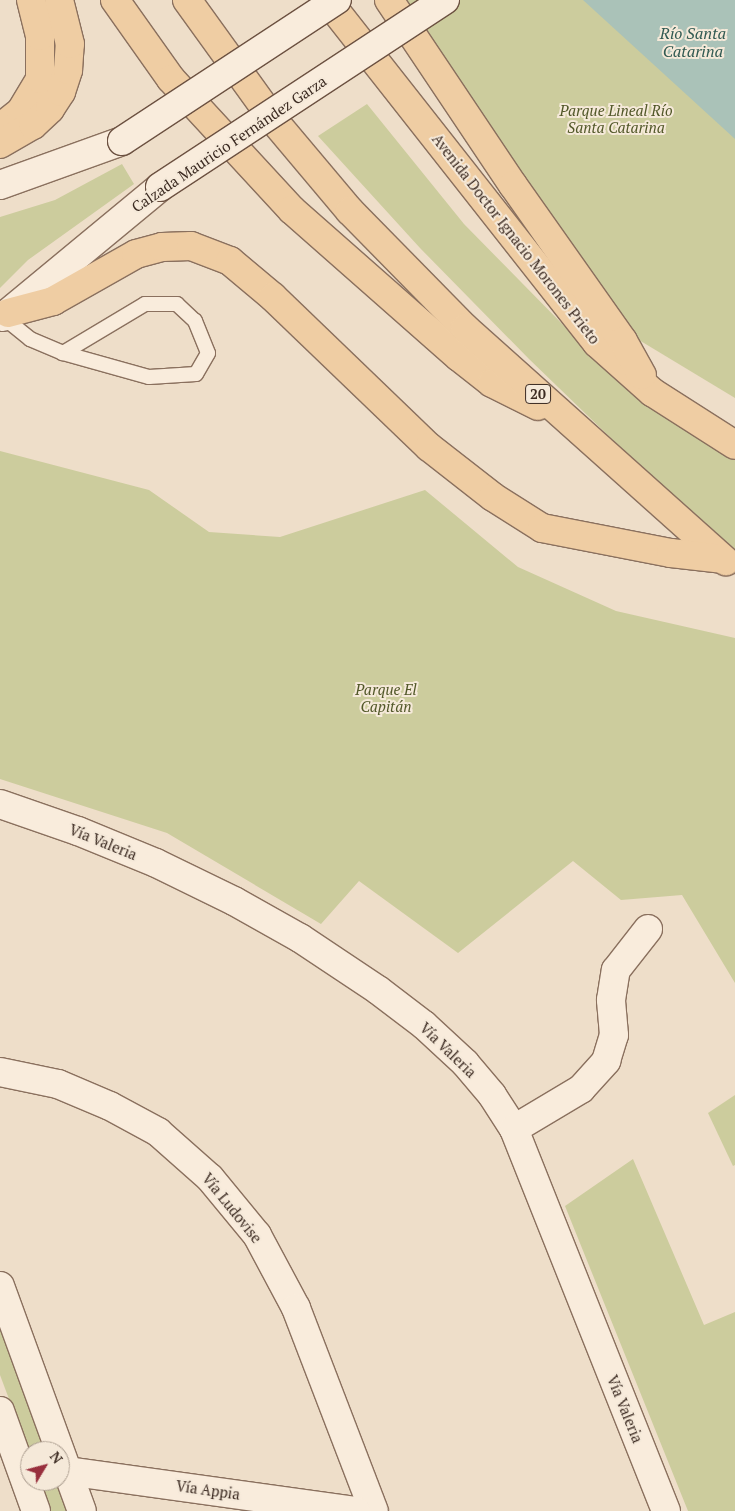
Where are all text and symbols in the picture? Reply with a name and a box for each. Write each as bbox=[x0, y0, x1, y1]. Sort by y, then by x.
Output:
water label: Río Santa Catarina bbox=[660, 23, 726, 61]
street label: Calzada Mauricio Fernández Garza bbox=[128, 72, 330, 216]
park label: Parque Lineal Río Santa Catarina bbox=[559, 101, 673, 136]
street label: Avenida Doctor Ignacio Morones Prieto bbox=[428, 130, 604, 348]
road number: 20 bbox=[524, 382, 552, 406]
park label: Parque El Capitán bbox=[355, 680, 417, 715]
street label: Vía Valeria bbox=[66, 820, 140, 864]
street label: Vía Valeria bbox=[416, 1019, 480, 1081]
street label: Vía Ludovise bbox=[198, 1169, 266, 1247]
street label: Vía Valeria bbox=[603, 1372, 647, 1446]
north arrow bbox=[20, 1441, 70, 1491]
text: N bbox=[46, 1447, 67, 1467]
street label: Vía Appia bbox=[175, 1477, 241, 1503]

